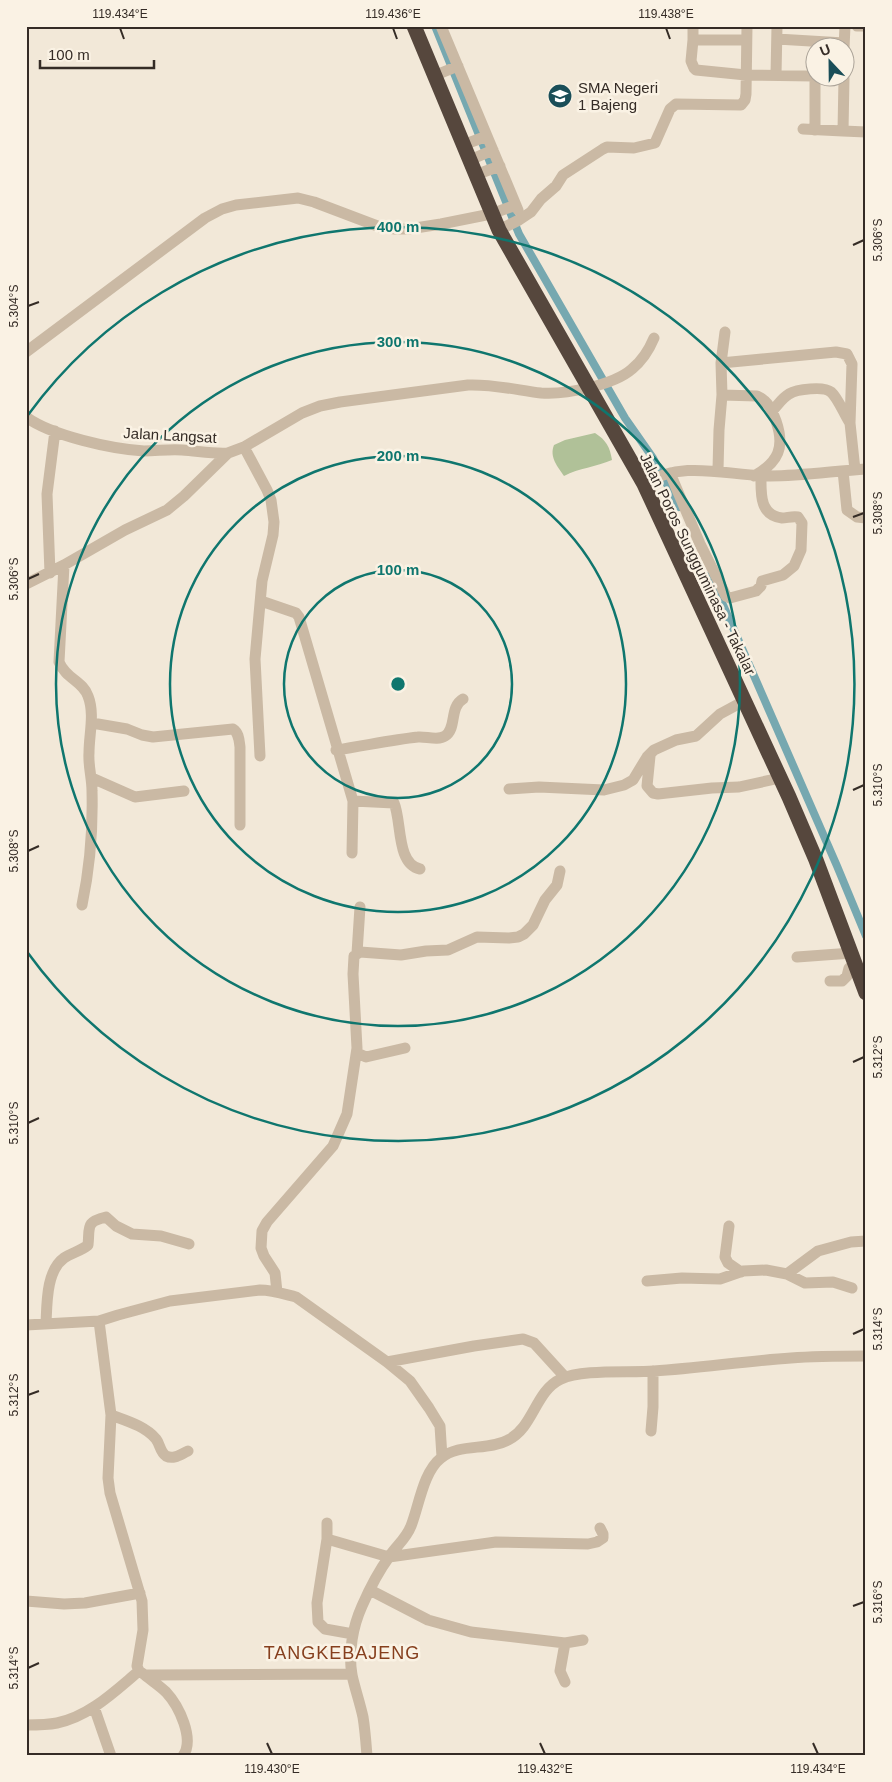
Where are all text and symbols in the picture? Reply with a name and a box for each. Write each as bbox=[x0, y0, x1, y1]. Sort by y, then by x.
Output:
text: 119.434°E bbox=[92, 7, 148, 21]
text: 119.436°E bbox=[365, 7, 421, 21]
text: 119.438°E bbox=[638, 7, 694, 21]
scale bar bbox=[40, 38, 154, 70]
north arrow bbox=[804, 38, 854, 88]
text: U bbox=[817, 41, 833, 59]
text: 100 m bbox=[48, 46, 90, 63]
place label: SMA Negeri 1 Bajeng bbox=[578, 79, 658, 113]
school or university icon: SMA Negeri 1 Bajeng bbox=[547, 83, 573, 109]
text: 400 m bbox=[377, 218, 419, 235]
text: 5.306°S bbox=[871, 219, 885, 261]
text: 5.304°S bbox=[7, 285, 21, 327]
text: 300 m bbox=[377, 333, 419, 350]
street label: Jalan Langsat bbox=[123, 424, 218, 446]
text: 200 m bbox=[377, 447, 419, 464]
street label: Jalan Poros Sungguminasa - Takalar bbox=[637, 450, 759, 678]
text: 5.308°S bbox=[871, 492, 885, 534]
text: 5.306°S bbox=[7, 558, 21, 600]
text: 100 m bbox=[377, 561, 419, 578]
centre of rings bbox=[389, 675, 407, 693]
text: 5.310°S bbox=[871, 764, 885, 806]
text: 5.308°S bbox=[7, 830, 21, 872]
text: 5.312°S bbox=[871, 1036, 885, 1078]
text: 5.310°S bbox=[7, 1102, 21, 1144]
text: 5.314°S bbox=[871, 1308, 885, 1350]
text: 5.312°S bbox=[7, 1374, 21, 1416]
text: 5.316°S bbox=[871, 1581, 885, 1623]
district label: TANGKEBAJENG bbox=[264, 1643, 420, 1663]
text: 5.314°S bbox=[7, 1647, 21, 1689]
text: 119.430°E bbox=[244, 1762, 300, 1776]
text: 119.432°E bbox=[517, 1762, 573, 1776]
text: 119.434°E bbox=[790, 1762, 846, 1776]

